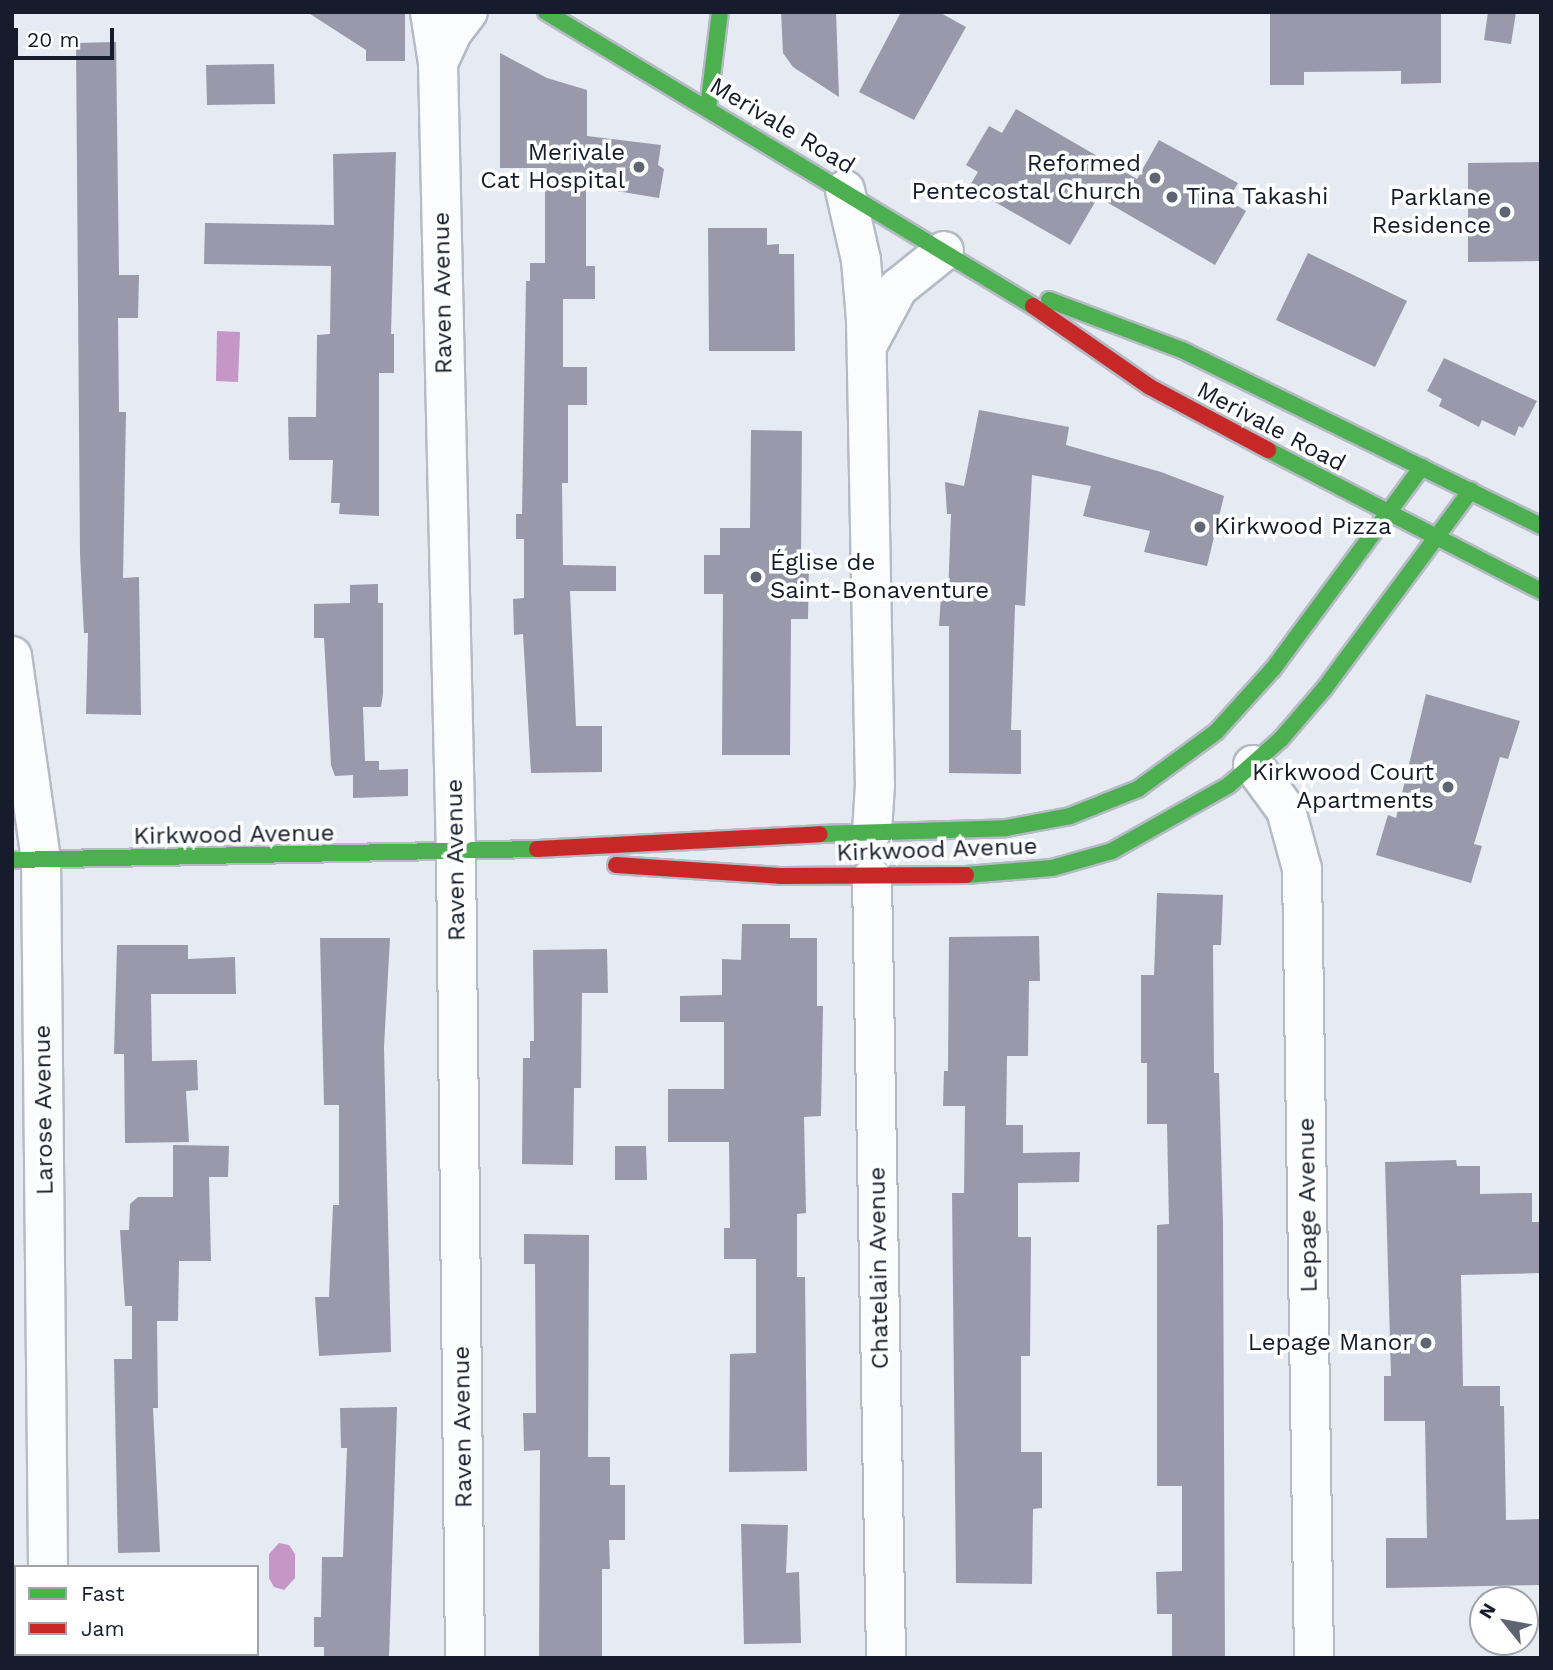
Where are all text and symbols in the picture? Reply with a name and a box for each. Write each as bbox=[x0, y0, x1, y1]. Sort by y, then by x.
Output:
scale bar bbox=[18, 14, 117, 58]
text: 20 m bbox=[27, 27, 79, 52]
street label: Merivale Road bbox=[704, 71, 860, 181]
place label: Merivale Cat Hospital bbox=[480, 139, 625, 195]
place label: Reformed Pentecostal Church bbox=[911, 150, 1141, 206]
marker: Merivale Cat Hospital bbox=[631, 159, 647, 175]
marker: Reformed Pentecostal Church bbox=[1147, 170, 1163, 186]
place label: Tina Takashi bbox=[1186, 183, 1330, 211]
place label: Parklane Residence bbox=[1372, 184, 1491, 240]
marker: Tina Takashi bbox=[1164, 189, 1180, 205]
marker: Parklane Residence bbox=[1497, 204, 1513, 220]
street label: Raven Avenue bbox=[427, 211, 459, 375]
street label: Merivale Road bbox=[1192, 376, 1350, 478]
place label: Kirkwood Pizza bbox=[1214, 513, 1391, 541]
marker: Kirkwood Pizza bbox=[1192, 519, 1208, 535]
place label: Église de Saint-Bonaventure bbox=[770, 549, 989, 605]
marker: Église de Saint-Bonaventure bbox=[748, 569, 764, 585]
place label: Kirkwood Court Apartments bbox=[1252, 759, 1434, 815]
street label: Raven Avenue bbox=[440, 778, 472, 942]
marker: Kirkwood Court Apartments bbox=[1440, 779, 1456, 795]
street label: Kirkwood Avenue bbox=[133, 819, 335, 851]
street label: Kirkwood Avenue bbox=[835, 832, 1039, 868]
street label: Larose Avenue bbox=[28, 1024, 60, 1196]
street label: Lepage Avenue bbox=[1292, 1117, 1324, 1293]
street label: Chatelain Avenue bbox=[863, 1166, 895, 1370]
place label: Lepage Manor bbox=[1248, 1329, 1412, 1357]
marker: Lepage Manor bbox=[1418, 1335, 1434, 1351]
street label: Raven Avenue bbox=[447, 1345, 479, 1509]
legend bbox=[14, 1565, 259, 1656]
text: Fast bbox=[81, 1581, 125, 1606]
north arrow bbox=[1469, 1586, 1539, 1656]
text: N bbox=[1474, 1599, 1501, 1623]
text: Jam bbox=[81, 1616, 124, 1641]

